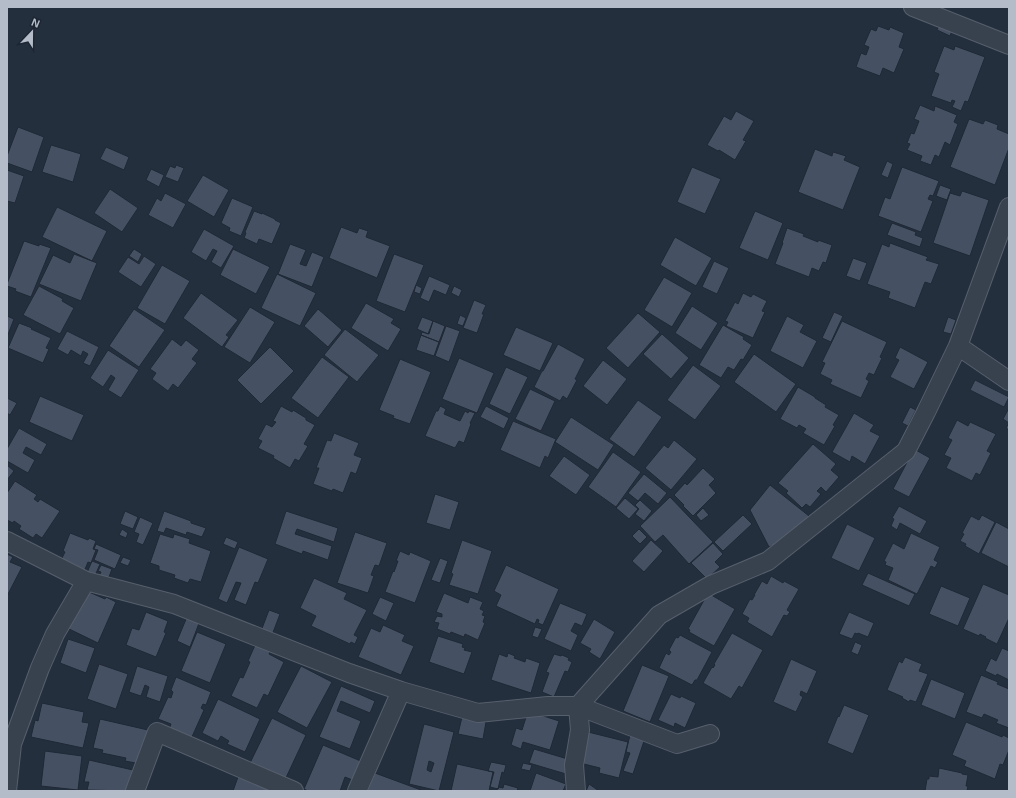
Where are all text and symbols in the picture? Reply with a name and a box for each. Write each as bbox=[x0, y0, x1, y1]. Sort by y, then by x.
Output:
north arrow bbox=[12, 12, 52, 52]
text: N bbox=[30, 16, 42, 30]

